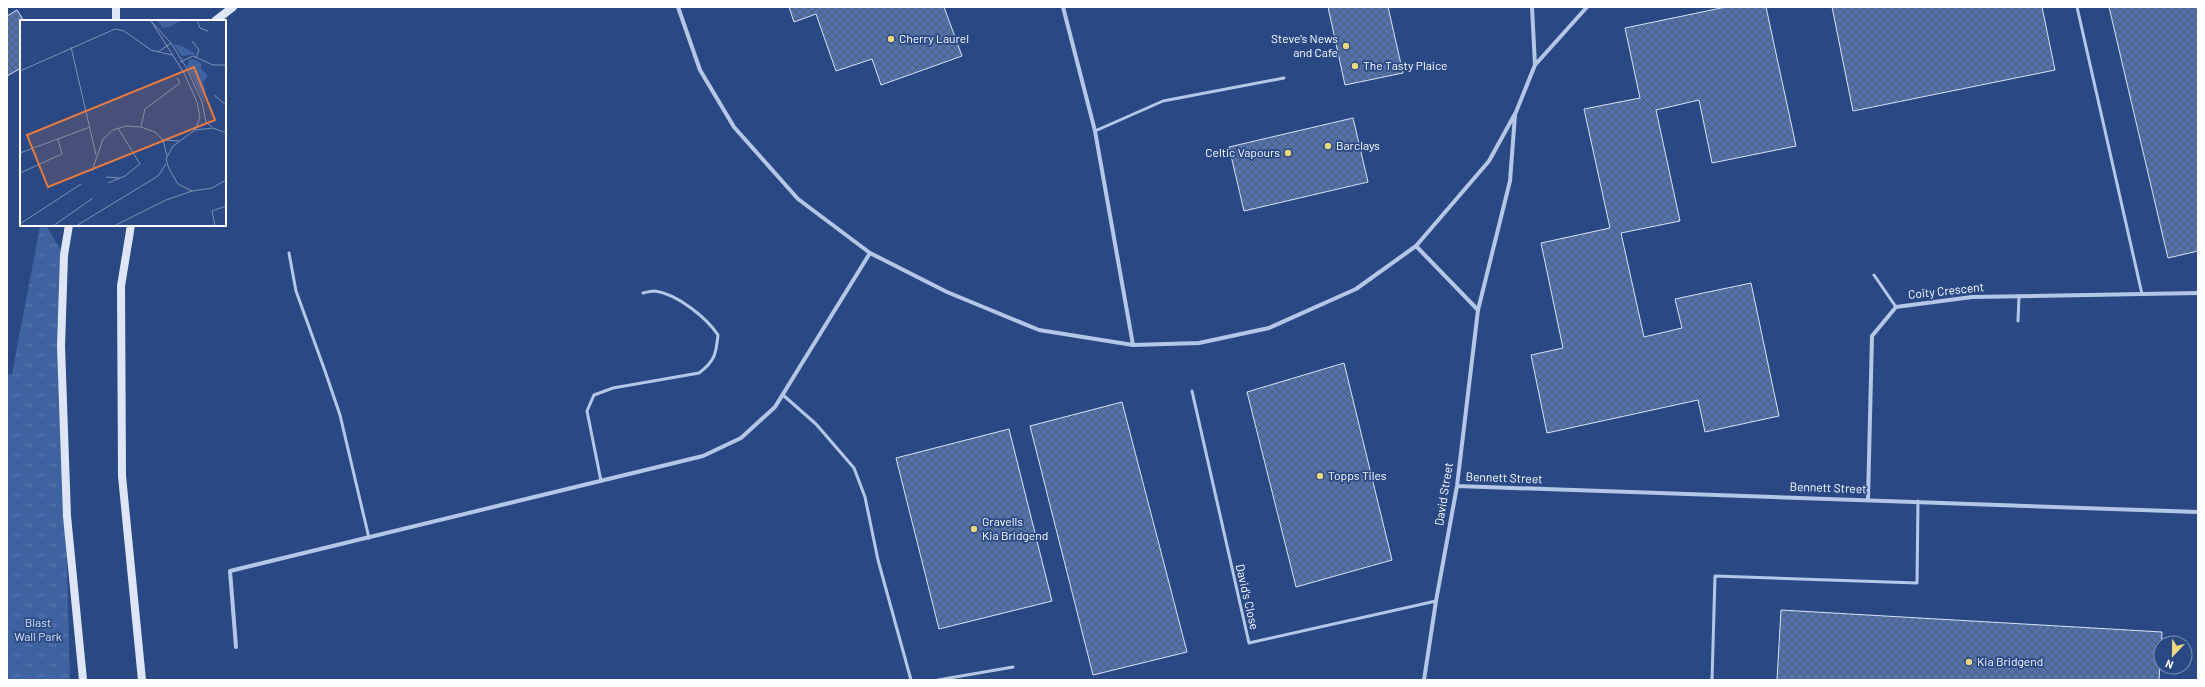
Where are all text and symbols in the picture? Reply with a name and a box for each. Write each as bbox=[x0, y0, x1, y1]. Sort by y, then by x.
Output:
inset map bbox=[20, 20, 226, 226]
place label: Cherry Laurel bbox=[899, 31, 969, 45]
place label: Steve's News and Cafe bbox=[1271, 31, 1338, 59]
marker: Cherry Laurel bbox=[886, 34, 896, 44]
marker: Steve's News and Cafe bbox=[1341, 41, 1351, 51]
place label: The Tasty Plaice bbox=[1363, 58, 1448, 72]
marker: The Tasty Plaice bbox=[1350, 61, 1360, 71]
place label: Barclays bbox=[1336, 138, 1380, 152]
marker: Barclays bbox=[1323, 141, 1333, 151]
place label: Celtic Vapours bbox=[1205, 145, 1280, 159]
marker: Celtic Vapours bbox=[1283, 148, 1293, 158]
street label: Coity Crescent bbox=[1907, 279, 1985, 301]
street label: David Street bbox=[1431, 461, 1455, 526]
place label: Topps Tiles bbox=[1328, 468, 1387, 482]
street label: Bennett Street bbox=[1465, 469, 1543, 485]
marker: Topps Tiles bbox=[1315, 471, 1325, 481]
street label: Bennett Street bbox=[1789, 479, 1867, 495]
place label: Gravells Kia Bridgend bbox=[982, 514, 1048, 542]
marker: Gravells Kia Bridgend bbox=[969, 524, 979, 534]
street label: David's Close bbox=[1234, 563, 1262, 631]
park label: Blast Wall Park bbox=[14, 615, 62, 643]
north arrow bbox=[2153, 635, 2193, 675]
place label: Kia Bridgend bbox=[1977, 654, 2043, 668]
marker: Kia Bridgend bbox=[1964, 657, 1974, 667]
text: N bbox=[2163, 657, 2175, 672]

